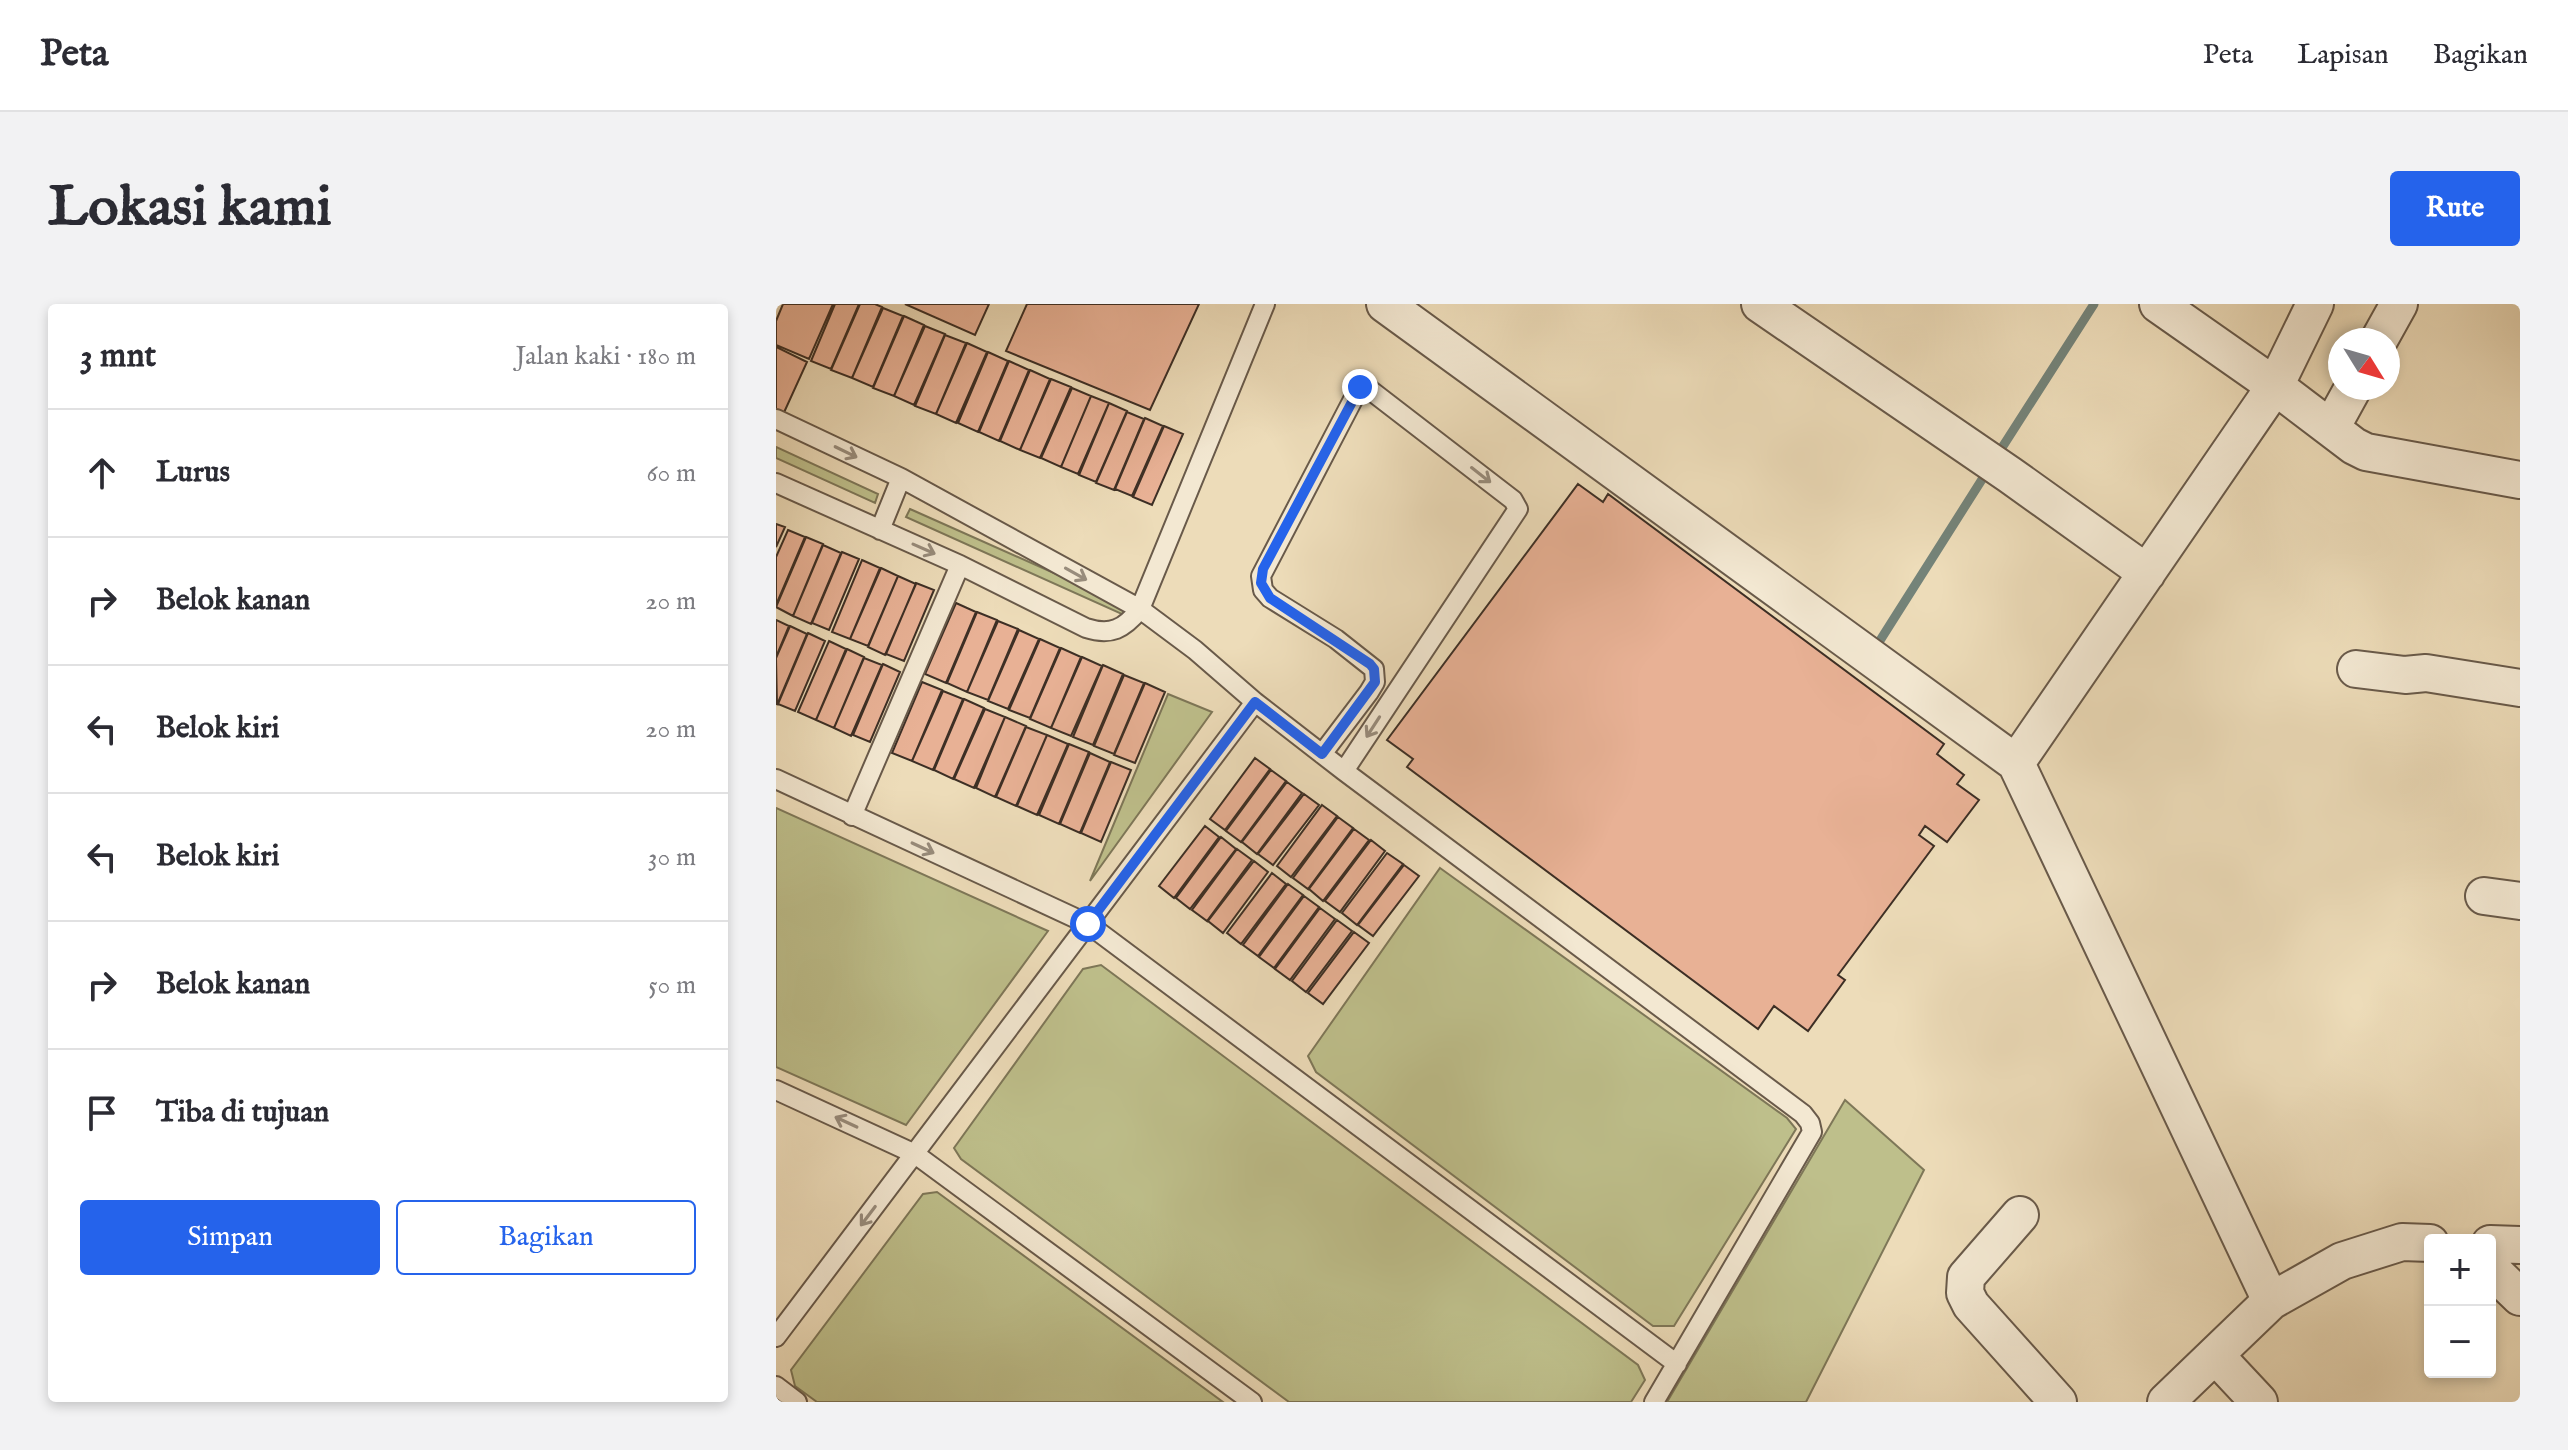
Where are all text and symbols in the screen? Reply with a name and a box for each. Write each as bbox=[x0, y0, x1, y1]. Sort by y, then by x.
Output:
text: Peta bbox=[40, 31, 108, 79]
text: Peta bbox=[2203, 38, 2253, 73]
text: Lapisan bbox=[2297, 38, 2389, 73]
text: Bagikan bbox=[2433, 38, 2528, 73]
button: Rute bbox=[2390, 171, 2520, 246]
text: Lokasi kami bbox=[48, 173, 332, 244]
north arrow bbox=[2328, 328, 2400, 400]
text: 3 mnt bbox=[80, 335, 156, 378]
text: Jalan kaki · 180 m bbox=[515, 340, 696, 373]
route end bbox=[1342, 369, 1378, 405]
one-way arrow bbox=[834, 445, 858, 460]
icon: ahead bbox=[80, 451, 124, 495]
text: Lurus bbox=[156, 454, 230, 492]
text: 60 m bbox=[647, 457, 696, 490]
one-way arrow bbox=[1470, 466, 1491, 483]
one-way arrow bbox=[912, 542, 936, 557]
one-way arrow bbox=[1064, 566, 1087, 582]
icon: right bbox=[80, 579, 124, 623]
text: Belok kanan bbox=[156, 582, 310, 620]
text: 20 m bbox=[645, 585, 696, 618]
icon: left bbox=[80, 707, 124, 751]
text: Belok kiri bbox=[156, 710, 279, 748]
text: 20 m bbox=[645, 713, 696, 746]
one-way arrow bbox=[1365, 715, 1382, 737]
icon: left bbox=[80, 835, 124, 879]
text: Belok kiri bbox=[156, 838, 279, 876]
text: 30 m bbox=[648, 841, 696, 874]
one-way arrow bbox=[911, 841, 935, 856]
route start bbox=[1070, 906, 1106, 942]
icon: right bbox=[80, 963, 124, 1007]
text: Belok kanan bbox=[156, 966, 310, 1004]
text: 50 m bbox=[648, 969, 696, 1002]
icon: arrive bbox=[80, 1091, 124, 1135]
text: Tiba di tujuan bbox=[156, 1094, 329, 1132]
one-way arrow bbox=[834, 1114, 858, 1129]
button: Simpan bbox=[80, 1200, 380, 1275]
button: Bagikan bbox=[396, 1200, 696, 1275]
one-way arrow bbox=[859, 1205, 876, 1226]
map controls bbox=[2424, 1234, 2496, 1378]
button: + bbox=[2424, 1234, 2496, 1306]
button: − bbox=[2424, 1306, 2496, 1378]

